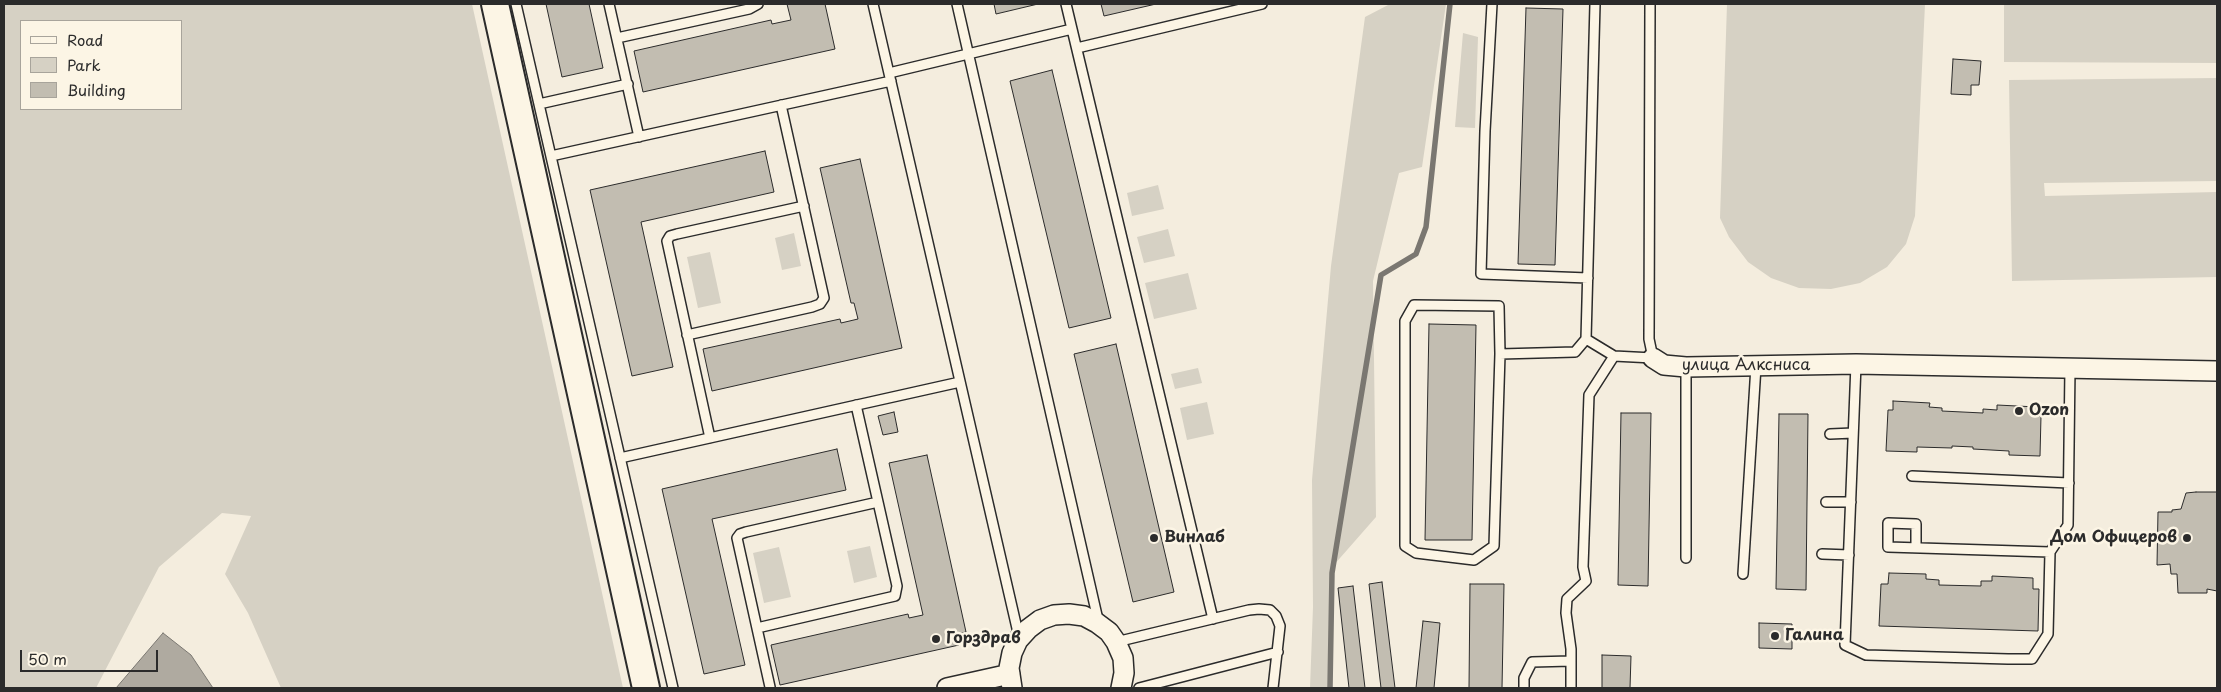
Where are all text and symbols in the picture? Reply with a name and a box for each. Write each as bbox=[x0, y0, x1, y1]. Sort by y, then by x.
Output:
legend bbox=[20, 20, 182, 110]
text: Road bbox=[67, 28, 103, 51]
text: Park bbox=[67, 53, 101, 76]
text: Building bbox=[67, 78, 126, 101]
street label: улица Алксниса bbox=[1682, 356, 1810, 376]
place label: Ozon bbox=[2029, 401, 2069, 421]
marker: Ozon bbox=[2013, 405, 2025, 417]
place label: Винлаб bbox=[1164, 528, 1225, 548]
place label: Дом Офицеров bbox=[2051, 528, 2177, 548]
marker: Винлаб bbox=[1148, 532, 1160, 544]
marker: Дом Офицеров bbox=[2181, 532, 2193, 544]
place label: Галина bbox=[1785, 626, 1844, 646]
place label: Горздрав bbox=[946, 629, 1021, 649]
marker: Галина bbox=[1769, 630, 1781, 642]
marker: Горздрав bbox=[930, 633, 942, 645]
scale bar bbox=[22, 640, 160, 672]
text: 50 m bbox=[28, 647, 67, 670]

